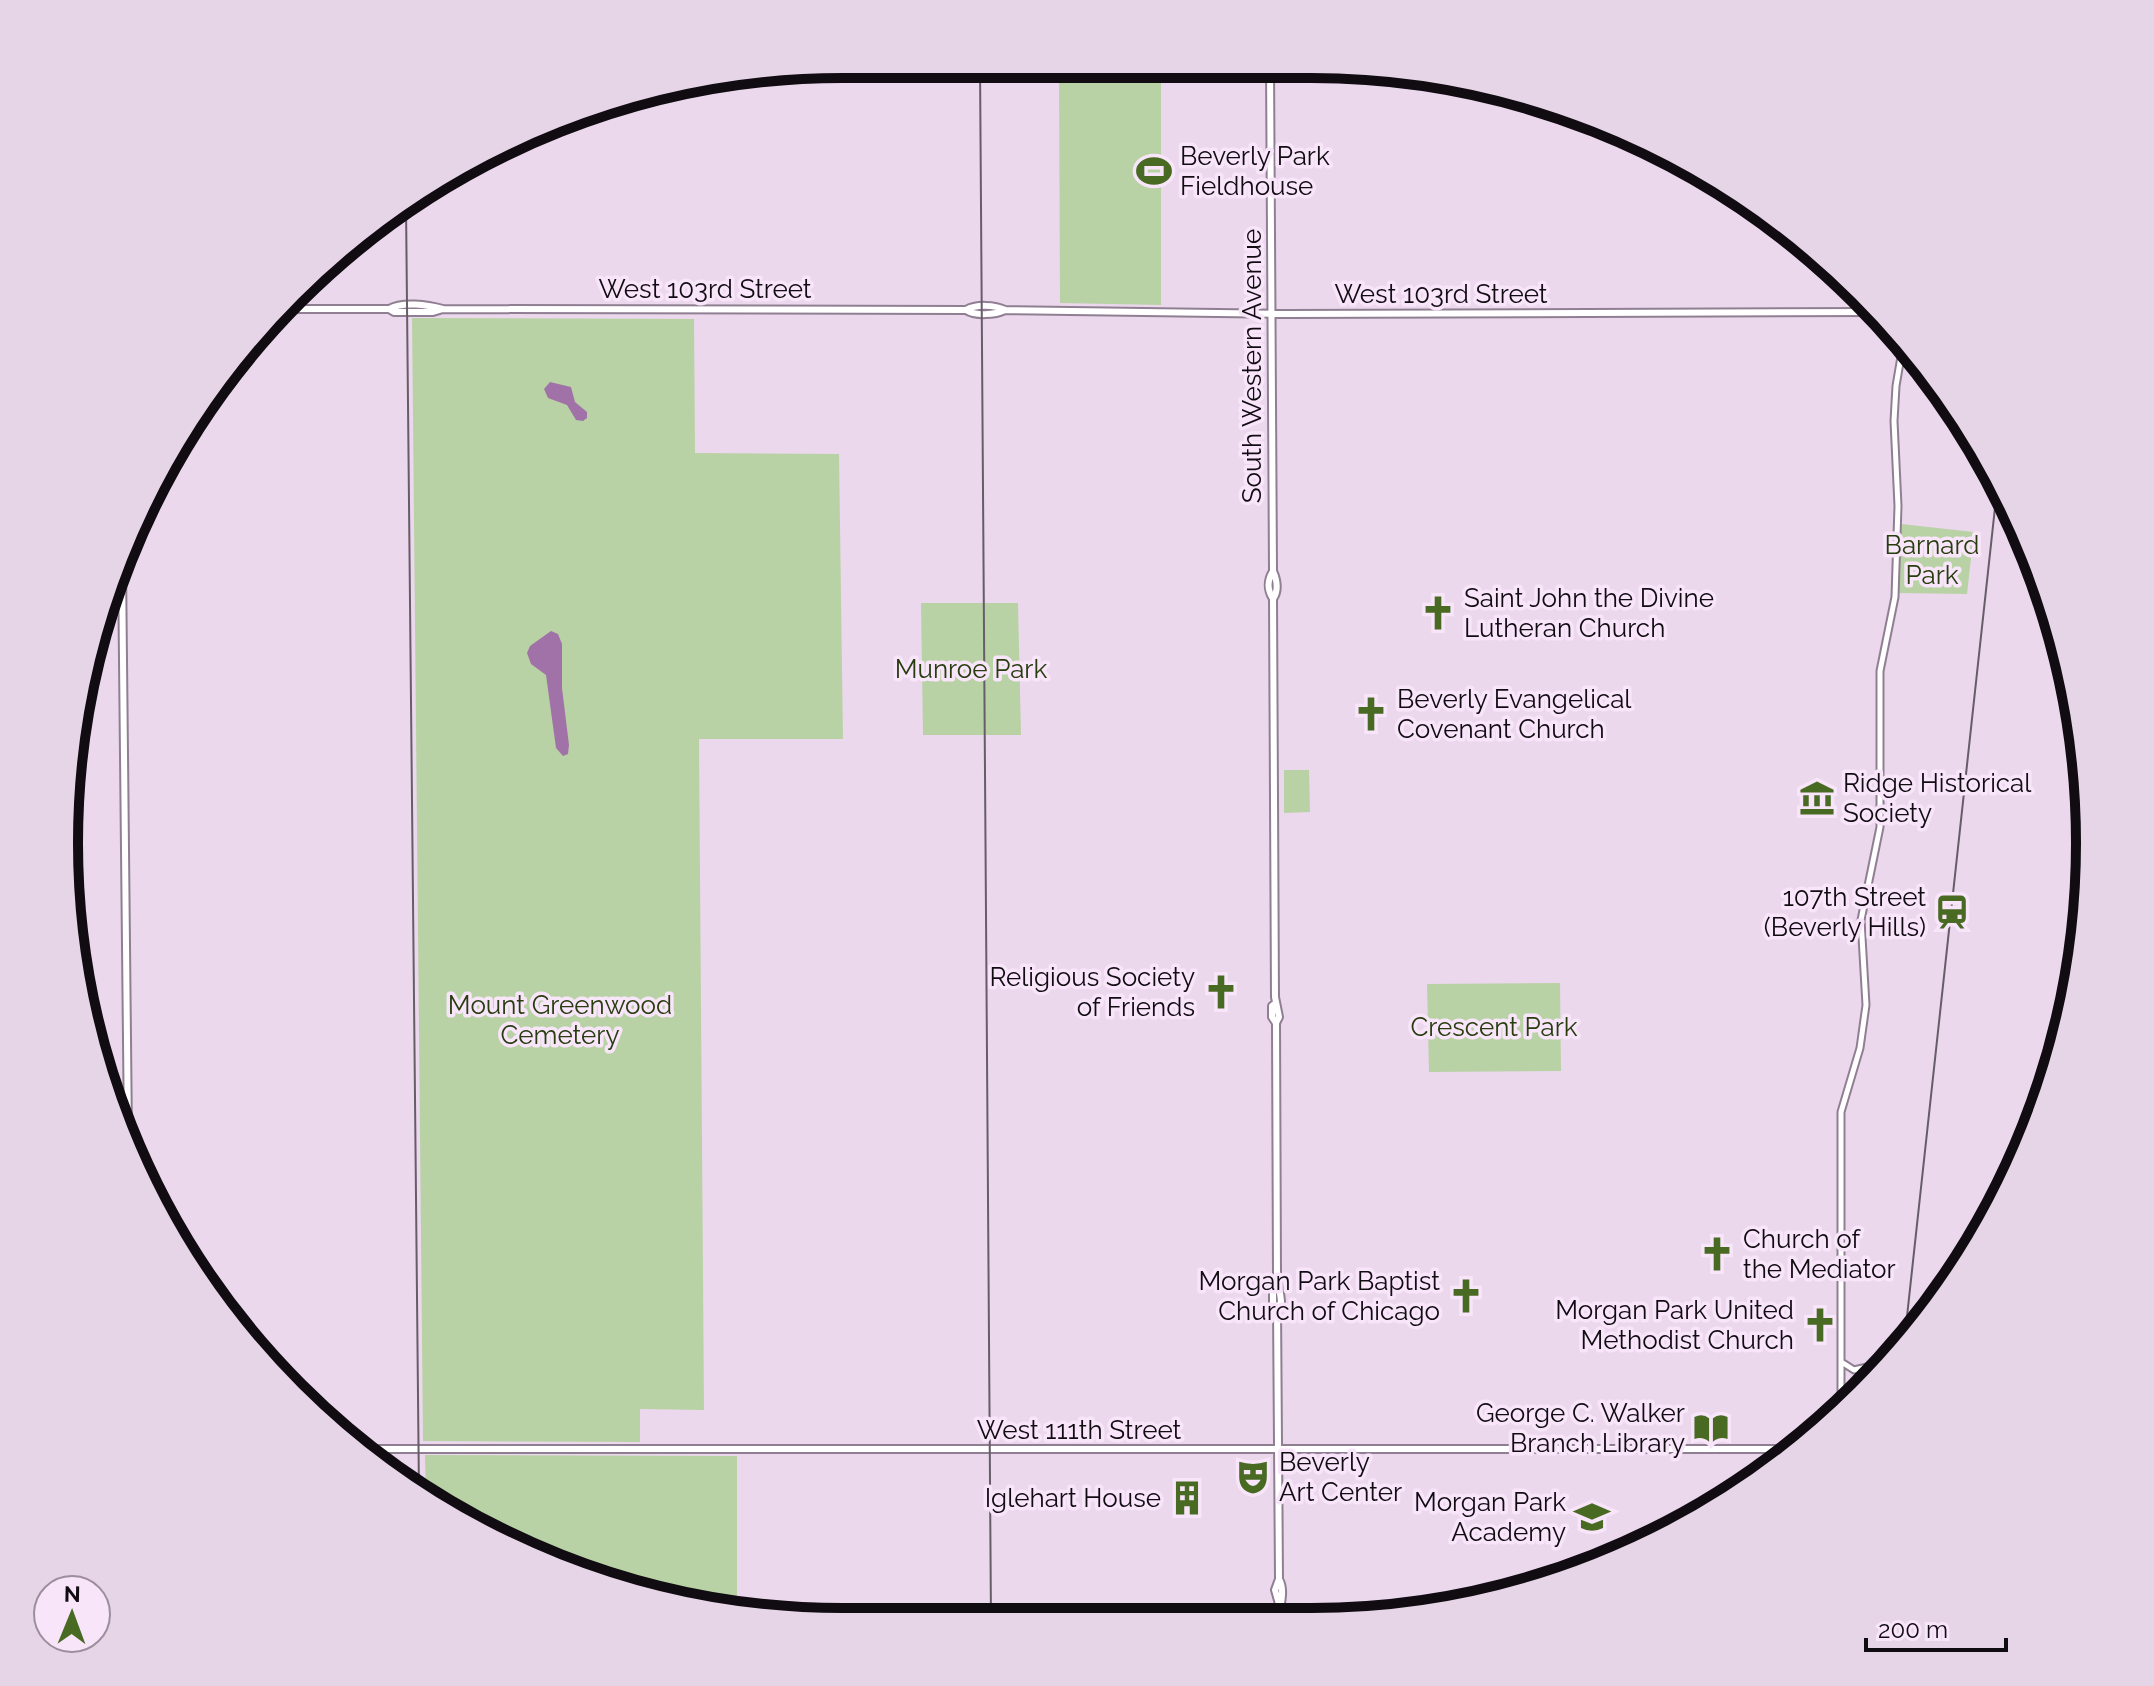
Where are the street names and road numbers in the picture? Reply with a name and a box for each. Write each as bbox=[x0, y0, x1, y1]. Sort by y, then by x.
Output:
street label: South Western Avenue bbox=[1237, 229, 1267, 503]
street label: West 103rd Street bbox=[598, 274, 812, 304]
street label: West 103rd Street bbox=[1334, 279, 1548, 309]
street label: West 111th Street bbox=[977, 1415, 1182, 1445]

